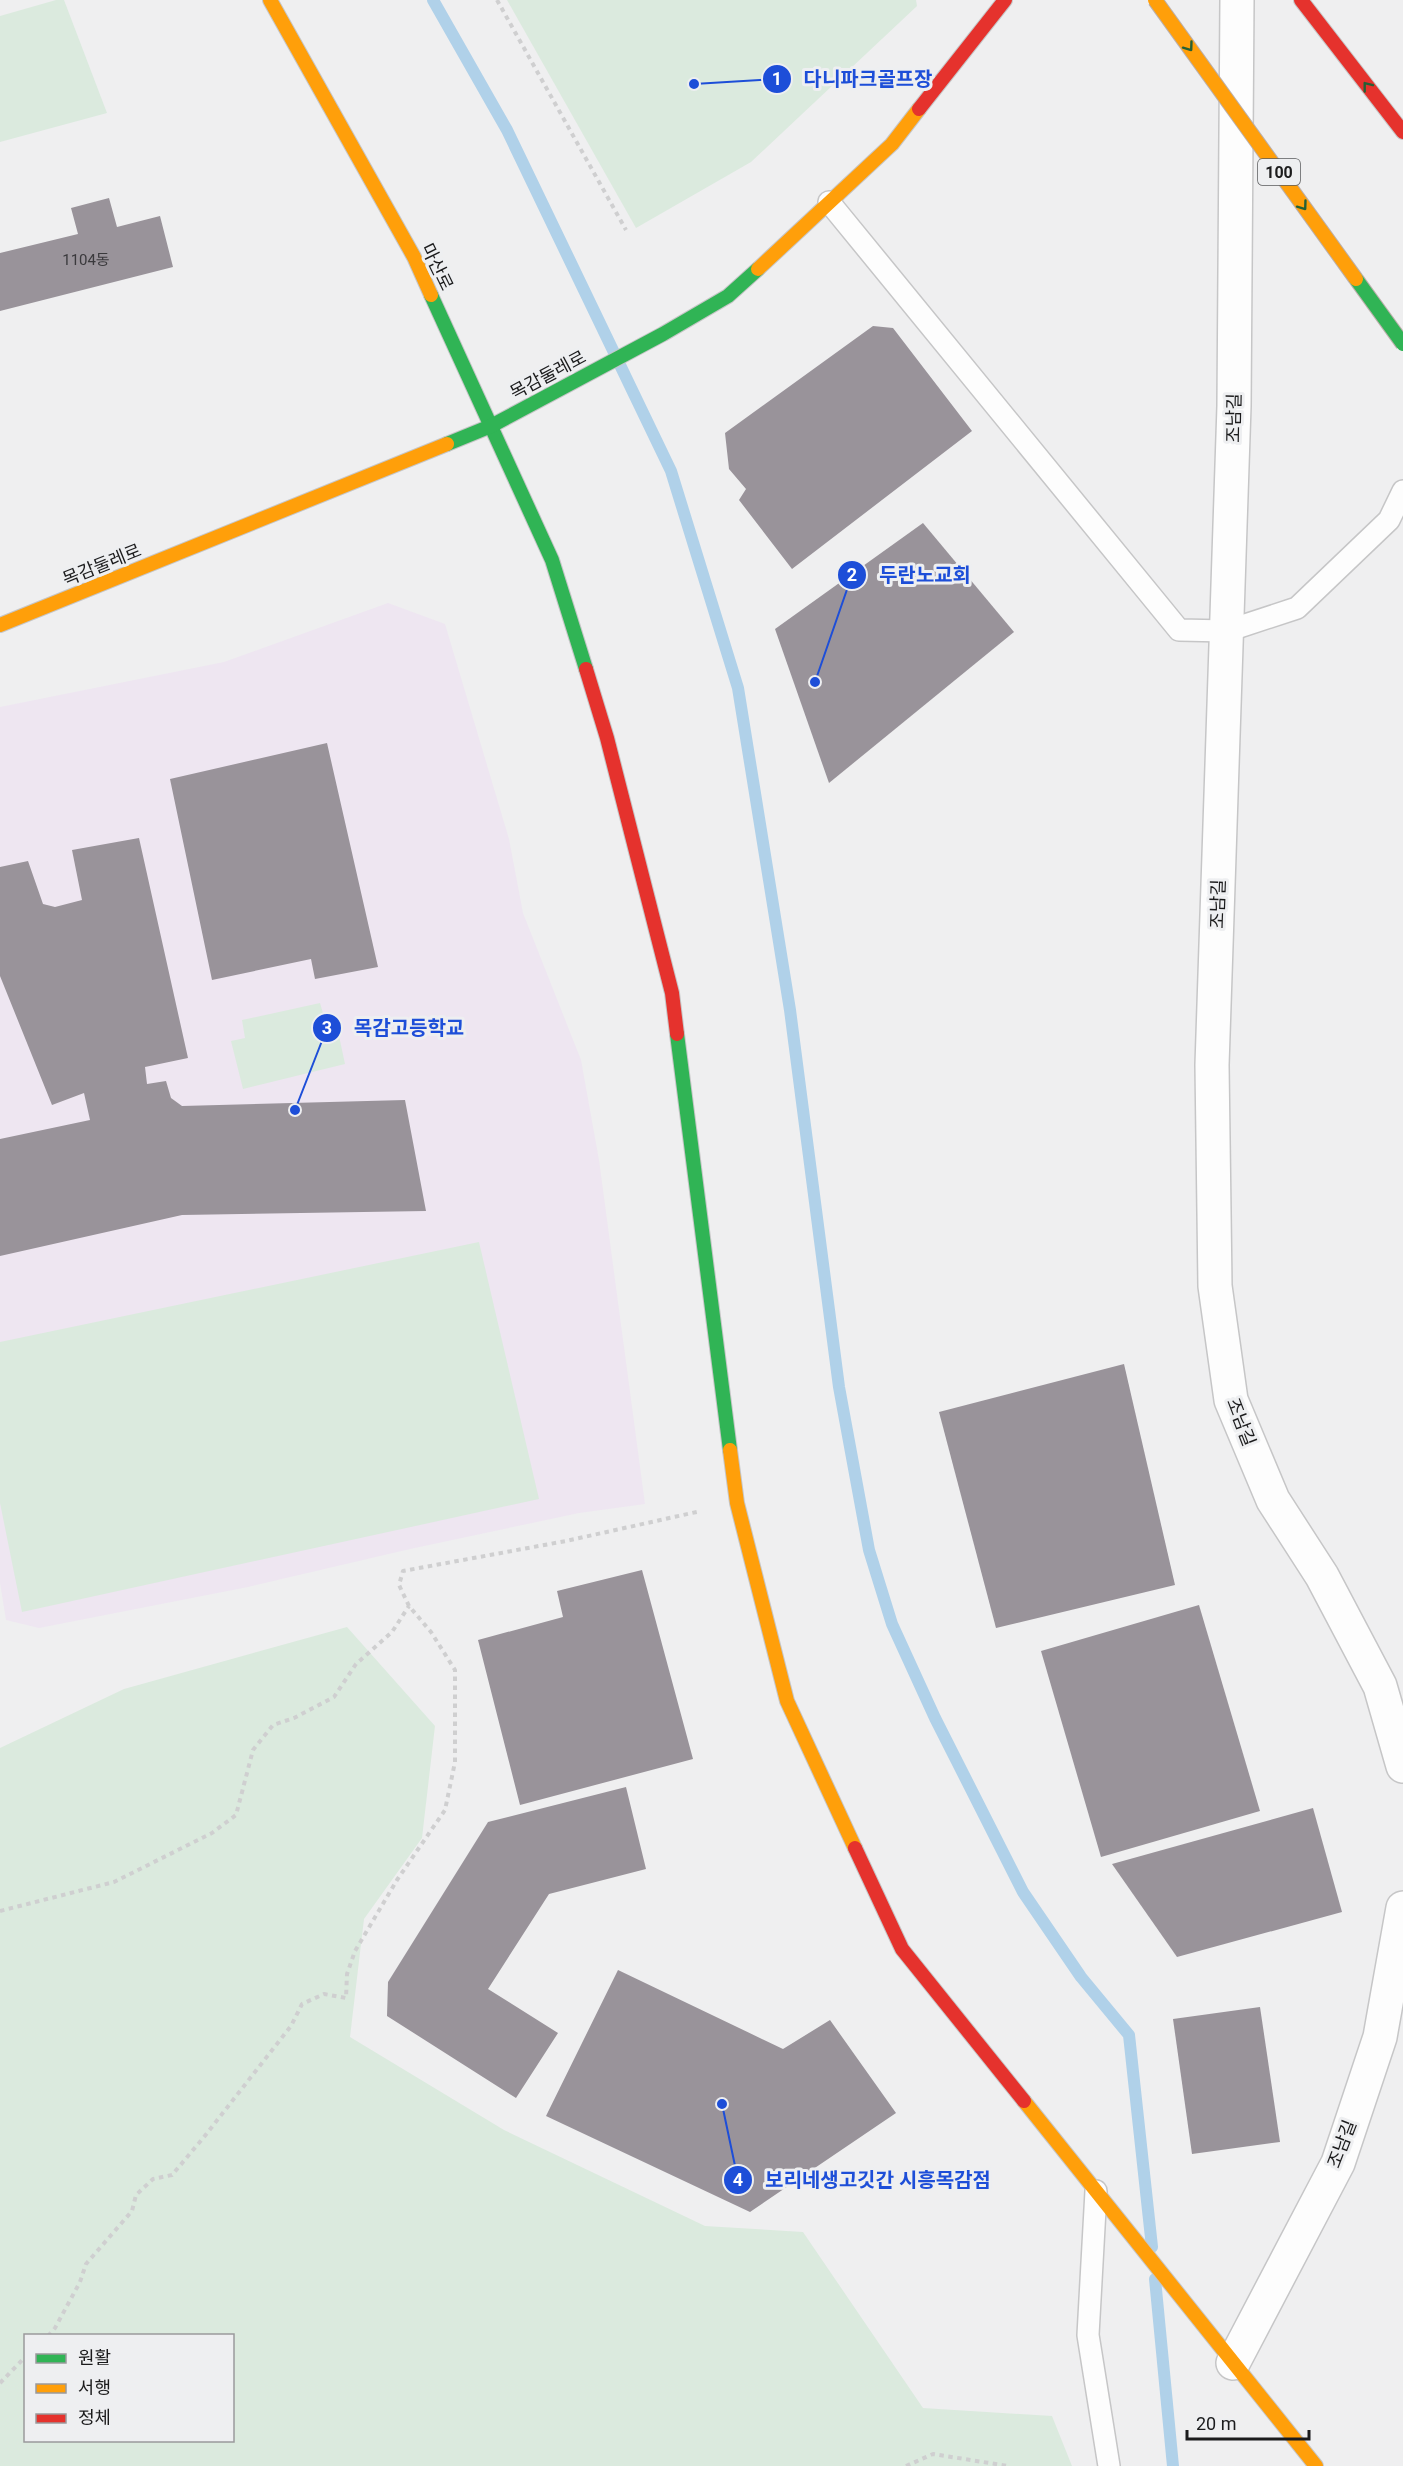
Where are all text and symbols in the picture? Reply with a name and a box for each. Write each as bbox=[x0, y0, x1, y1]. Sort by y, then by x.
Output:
one-way arrow bbox=[1182, 41, 1193, 52]
callout: 다니파크골프장 bbox=[762, 60, 944, 98]
text: 다니파크골프장 bbox=[804, 67, 932, 91]
text: 1 bbox=[772, 68, 782, 89]
one-way arrow bbox=[1364, 82, 1375, 93]
road number: 100 bbox=[1258, 159, 1300, 185]
one-way arrow bbox=[1296, 199, 1307, 210]
street label: 마산로 bbox=[417, 240, 458, 294]
house number: 1104동 bbox=[62, 251, 110, 269]
street label: 목감둘레로 bbox=[506, 346, 589, 403]
street label: 조남길 bbox=[1223, 393, 1244, 443]
street label: 목감둘레로 bbox=[59, 539, 144, 590]
callout: 두란노교회 bbox=[837, 556, 983, 594]
text: 두란노교회 bbox=[879, 563, 971, 587]
text: 2 bbox=[847, 564, 857, 585]
street label: 조남길 bbox=[1206, 879, 1229, 929]
callout: 목감고등학교 bbox=[312, 1009, 476, 1047]
text: 목감고등학교 bbox=[354, 1016, 464, 1040]
text: 3 bbox=[322, 1017, 332, 1038]
street label: 조남길 bbox=[1223, 1395, 1260, 1449]
street label: 조남길 bbox=[1323, 2117, 1360, 2171]
callout: 보리네생고깃간 시흥목감점 bbox=[723, 2161, 1003, 2199]
text: 보리네생고깃간 시흥목감점 bbox=[765, 2168, 991, 2192]
text: 4 bbox=[733, 2169, 743, 2190]
legend bbox=[24, 2334, 234, 2442]
text: 원활 bbox=[78, 2347, 111, 2368]
text: 서행 bbox=[78, 2377, 111, 2398]
scale bar bbox=[1187, 2403, 1308, 2441]
text: 정체 bbox=[78, 2407, 111, 2428]
text: 20 m bbox=[1196, 2413, 1236, 2434]

